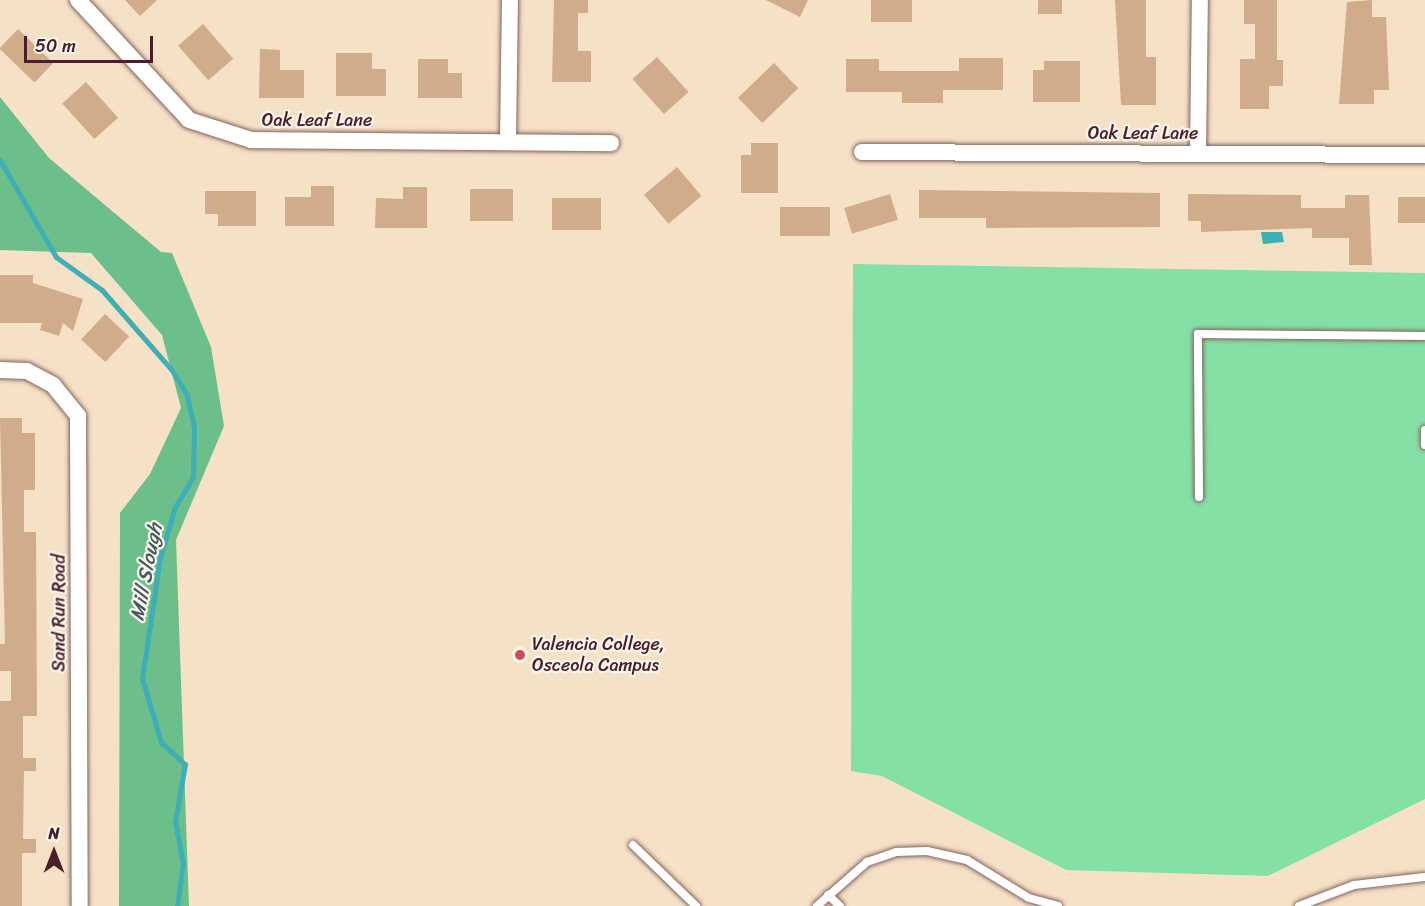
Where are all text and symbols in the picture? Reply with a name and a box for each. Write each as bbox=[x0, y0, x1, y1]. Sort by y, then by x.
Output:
scale bar bbox=[27, 24, 156, 62]
text: 50 m bbox=[35, 30, 76, 62]
street label: Oak Leaf Lane bbox=[262, 109, 372, 131]
street label: Oak Leaf Lane bbox=[1088, 122, 1198, 144]
water label: Mill Slough bbox=[125, 522, 167, 622]
street label: Sand Run Road bbox=[48, 554, 70, 672]
place label: Valencia College, Osceola Campus bbox=[532, 634, 665, 676]
marker: Valencia College, Osceola Campus bbox=[513, 648, 527, 662]
text: N bbox=[48, 819, 60, 848]
north arrow bbox=[24, 822, 84, 882]

